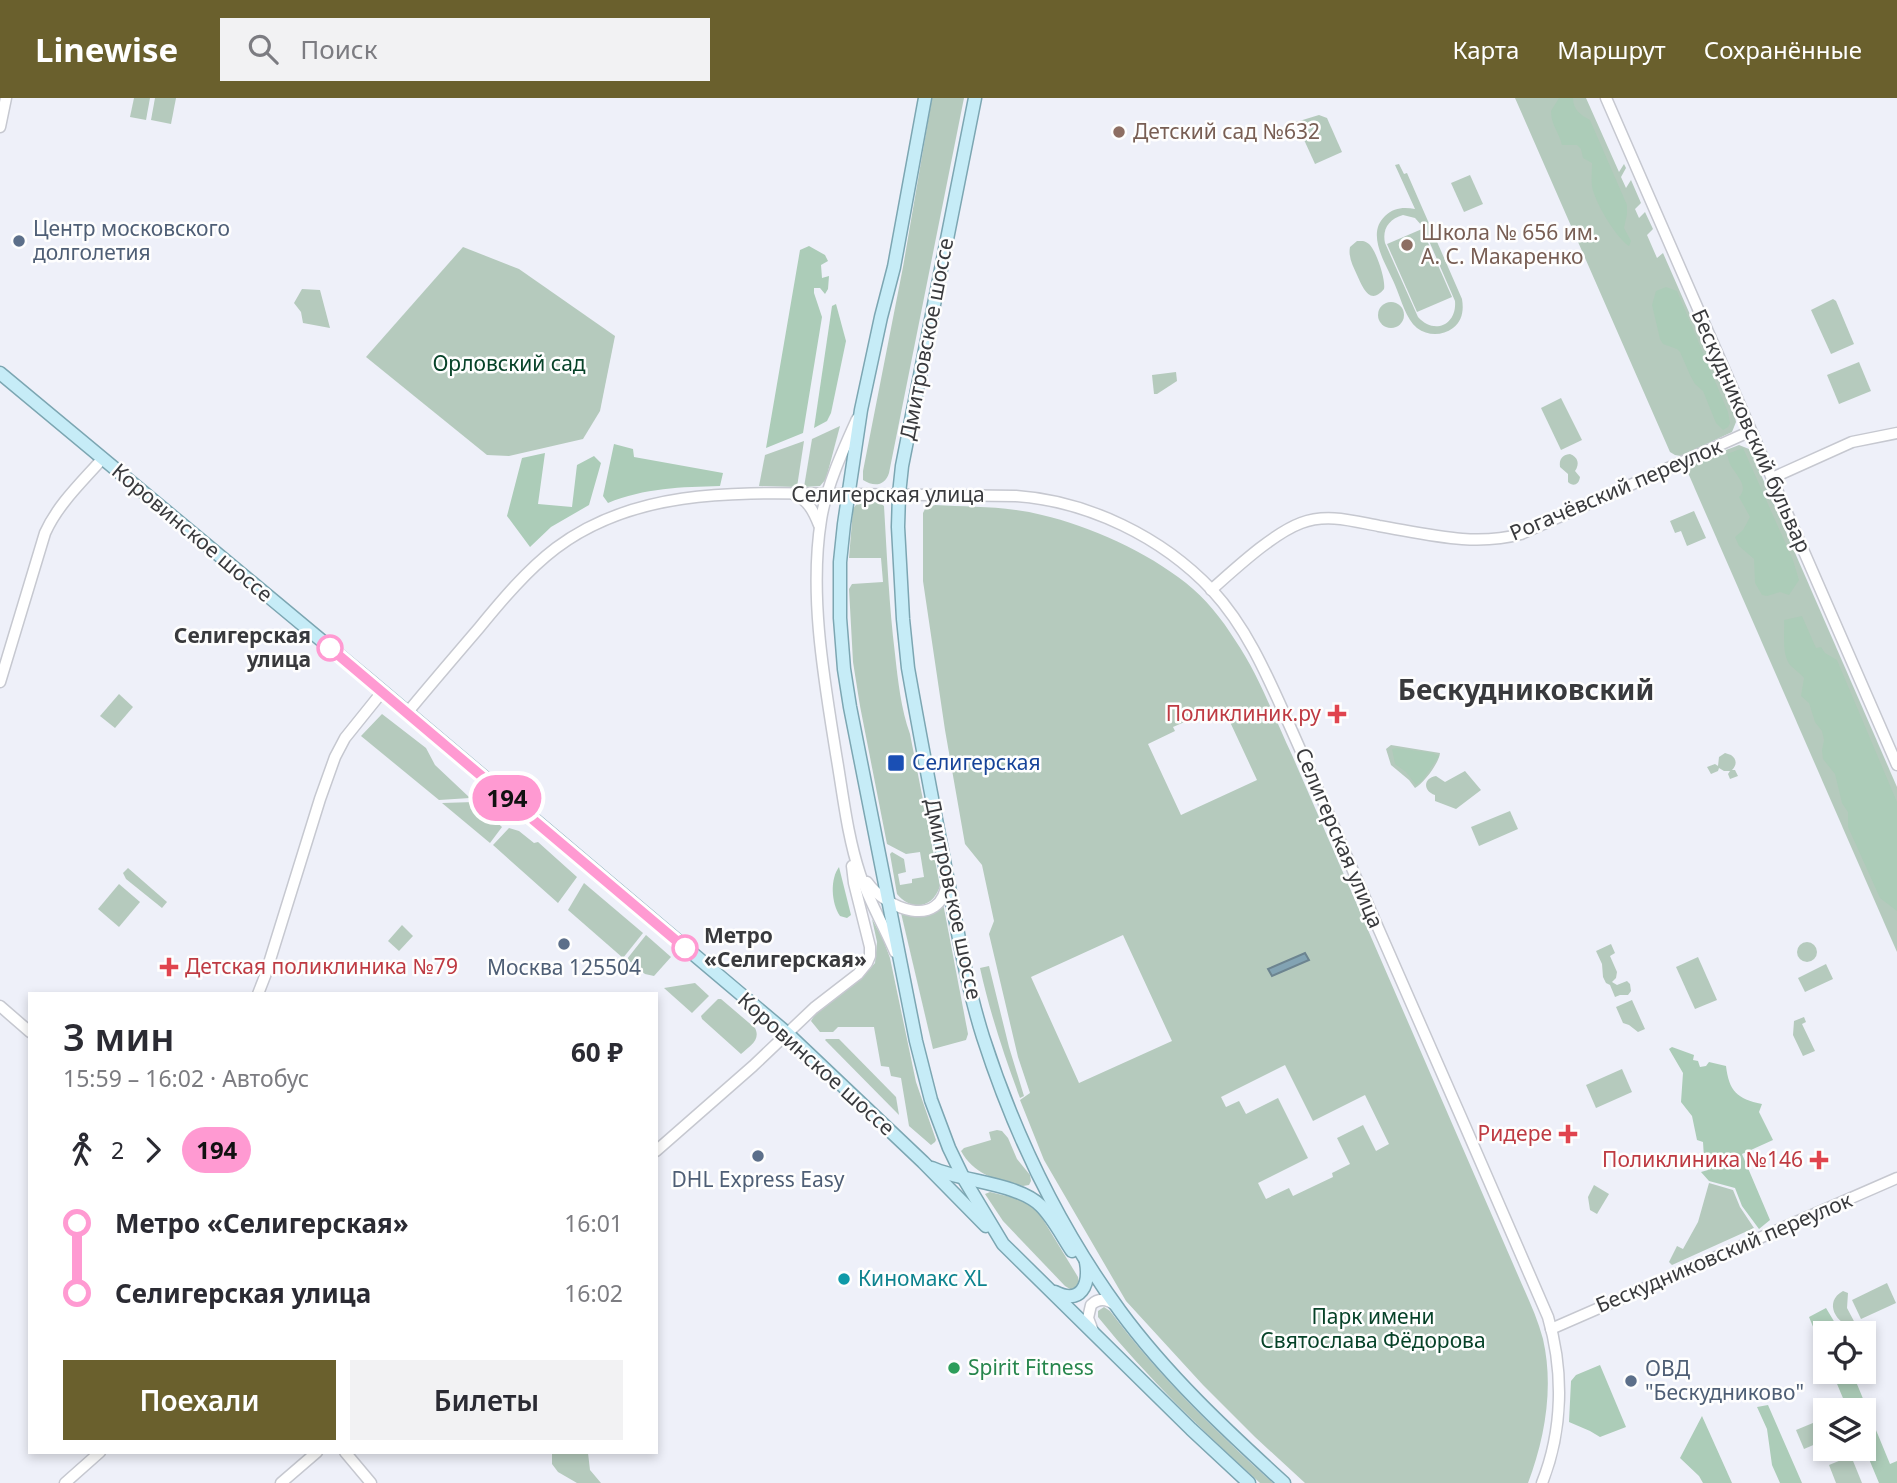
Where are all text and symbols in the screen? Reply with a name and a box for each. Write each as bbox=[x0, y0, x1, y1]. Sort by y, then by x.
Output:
search box bbox=[220, 18, 710, 81]
text: Linewise bbox=[35, 27, 178, 72]
icon: search bbox=[244, 30, 282, 68]
text: Поиск bbox=[300, 31, 377, 67]
text: Карта bbox=[1452, 33, 1519, 66]
text: Маршрут bbox=[1557, 33, 1666, 66]
text: Сохранённые bbox=[1704, 33, 1862, 66]
place label: Детский сад №632 bbox=[1133, 117, 1320, 145]
marker: Детский сад №632 bbox=[1111, 124, 1127, 140]
place label: Центр московского долголетия bbox=[33, 214, 230, 266]
place label: Школа № 656 им. А. С. Макаренко bbox=[1421, 218, 1599, 270]
marker: Центр московского долголетия bbox=[11, 233, 27, 249]
street label: Дмитровское шоссе bbox=[893, 236, 959, 442]
marker: Школа № 656 им. А. С. Макаренко bbox=[1399, 237, 1415, 253]
street label: Бескудниковский бульвар bbox=[1685, 304, 1818, 557]
park label: Орловский сад bbox=[432, 349, 586, 377]
street label: Рогачёвский переулок bbox=[1505, 432, 1726, 547]
street label: Коровинское шоссе bbox=[106, 457, 279, 608]
street label: Селигерская улица bbox=[791, 480, 985, 508]
place label: Селигерская улица bbox=[174, 621, 311, 673]
marker: Селигерская улица bbox=[317, 635, 343, 661]
district label: Бескудниковский bbox=[1398, 670, 1654, 708]
place label: Поликлиник.ру bbox=[1166, 699, 1321, 727]
marker: Поликлиник.ру bbox=[1327, 704, 1347, 724]
street label: Селигерская улица bbox=[1289, 743, 1391, 932]
place label: Селигерская bbox=[912, 748, 1041, 776]
marker: Селигерская bbox=[886, 753, 906, 773]
line badge: 194 bbox=[467, 775, 547, 821]
text: 194 bbox=[486, 781, 528, 814]
street label: Дмитровское шоссе bbox=[919, 796, 989, 1002]
place label: Метро «Селигерская» bbox=[704, 921, 867, 973]
marker: Метро «Селигерская» bbox=[672, 935, 698, 961]
marker: Москва 125504 bbox=[556, 936, 572, 952]
place label: Детская поликлиника №79 bbox=[185, 952, 458, 980]
place label: Москва 125504 bbox=[487, 953, 641, 981]
marker: Детская поликлиника №79 bbox=[159, 957, 179, 977]
street label: Коровинское шоссе bbox=[732, 985, 901, 1141]
text: 3 мин bbox=[63, 1010, 175, 1062]
text: 60 ₽ bbox=[571, 1034, 623, 1070]
text: 15:59 – 16:02 · Автобус bbox=[63, 1062, 309, 1094]
place label: Ридере bbox=[1478, 1119, 1552, 1147]
marker: Ридере bbox=[1558, 1124, 1578, 1144]
icon: walk bbox=[63, 1131, 101, 1169]
icon: forward bbox=[134, 1131, 172, 1169]
text: 194 bbox=[196, 1133, 237, 1166]
text: 2 bbox=[111, 1134, 124, 1166]
place label: Поликлиника №146 bbox=[1602, 1145, 1803, 1173]
marker: DHL Express Easy bbox=[750, 1148, 766, 1164]
marker: Поликлиника №146 bbox=[1809, 1150, 1829, 1170]
place label: DHL Express Easy bbox=[672, 1165, 845, 1193]
street label: Бескудниковский переулок bbox=[1591, 1185, 1856, 1319]
text: Метро «Селигерская» bbox=[115, 1205, 409, 1241]
text: 16:01 bbox=[564, 1207, 623, 1239]
place label: Киномакс XL bbox=[858, 1264, 987, 1292]
marker: Киномакс XL bbox=[836, 1271, 852, 1287]
text: Селигерская улица bbox=[115, 1275, 371, 1311]
text: 16:02 bbox=[564, 1277, 623, 1309]
park label: Парк имени Святослава Фёдорова bbox=[1260, 1302, 1486, 1354]
map controls bbox=[1813, 1321, 1876, 1461]
button: locate bbox=[1813, 1321, 1876, 1384]
place label: Spirit Fitness bbox=[968, 1353, 1094, 1381]
place label: ОВД "Бескудниково" bbox=[1645, 1354, 1804, 1406]
button: Поехали bbox=[63, 1360, 336, 1440]
button: Билеты bbox=[350, 1360, 623, 1440]
marker: Spirit Fitness bbox=[946, 1360, 962, 1376]
marker: ОВД "Бескудниково" bbox=[1623, 1373, 1639, 1389]
button: layers bbox=[1813, 1398, 1876, 1461]

